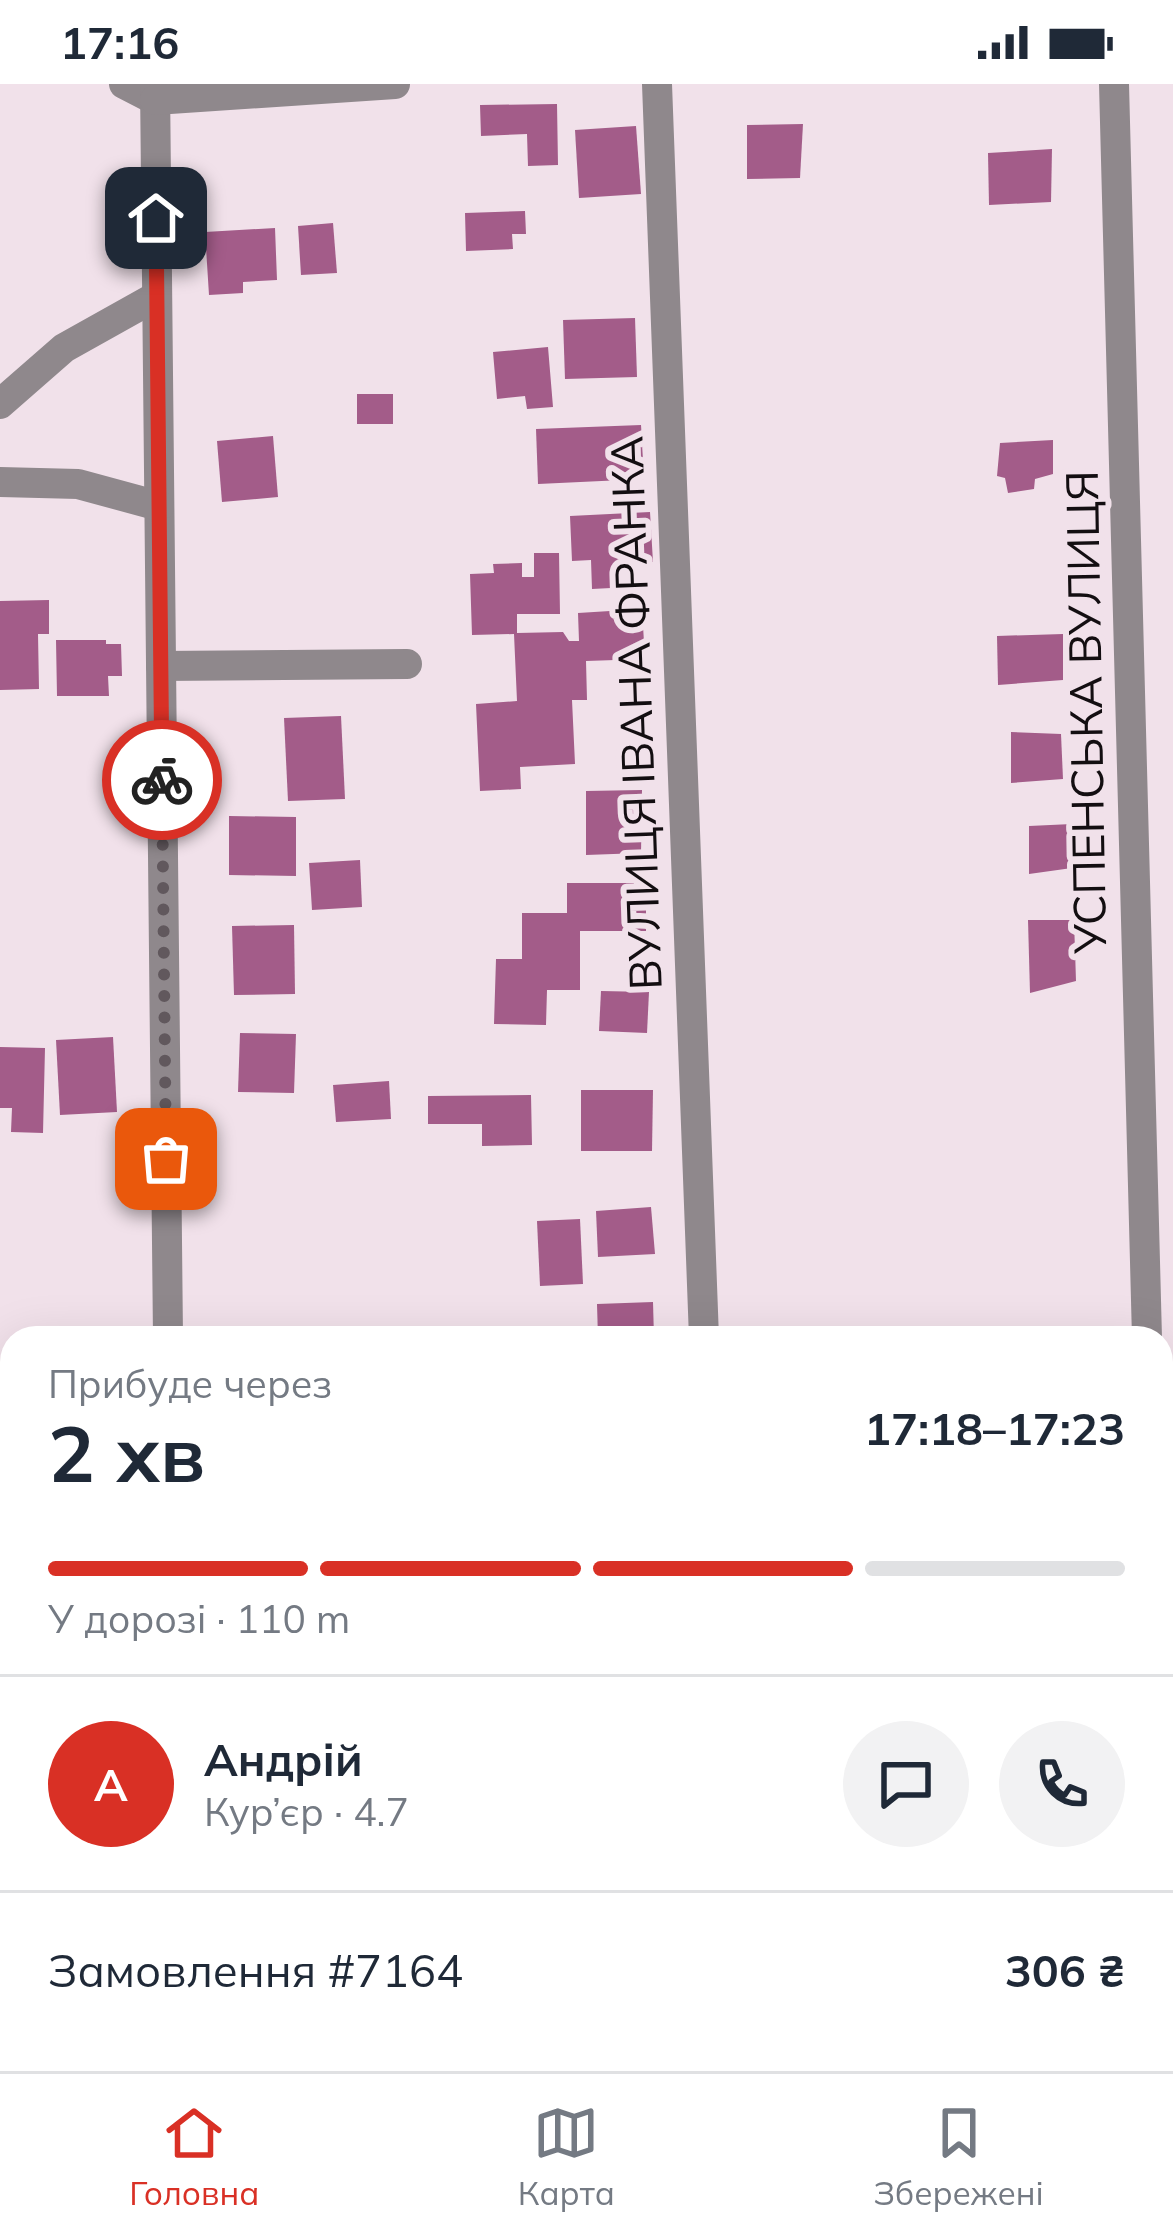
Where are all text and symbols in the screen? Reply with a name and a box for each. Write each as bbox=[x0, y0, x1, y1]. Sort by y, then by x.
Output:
text: 17:16 bbox=[60, 14, 179, 70]
pin bbox=[105, 167, 207, 269]
icon: home bbox=[123, 185, 189, 251]
street label: ВУЛИЦЯ ІВАНА ФРАНКА bbox=[597, 435, 673, 991]
street label: УСПЕНСЬКА ВУЛИЦЯ bbox=[1053, 470, 1117, 955]
courier bbox=[102, 720, 222, 840]
icon: bike bbox=[129, 747, 195, 813]
pin bbox=[115, 1108, 217, 1210]
icon: bag bbox=[133, 1126, 199, 1192]
text: Прибуде через bbox=[48, 1359, 332, 1408]
text: 17:18–17:23 bbox=[864, 1400, 1125, 1456]
text: 2 хв bbox=[48, 1404, 205, 1502]
text: У дорозі · 110 m bbox=[48, 1594, 350, 1643]
button: chat bbox=[843, 1721, 969, 1847]
button: phone bbox=[999, 1721, 1125, 1847]
text: Андрій bbox=[204, 1731, 363, 1787]
text: А bbox=[94, 1756, 128, 1812]
text: Кур’єр · 4.7 bbox=[204, 1787, 409, 1836]
text: Замовлення #7164 bbox=[48, 1942, 463, 1998]
text: 306 ₴ bbox=[1005, 1942, 1125, 1998]
tab: Головна bbox=[129, 2100, 259, 2213]
tab: Карта bbox=[518, 2100, 615, 2213]
tab: Збережені bbox=[873, 2100, 1044, 2213]

